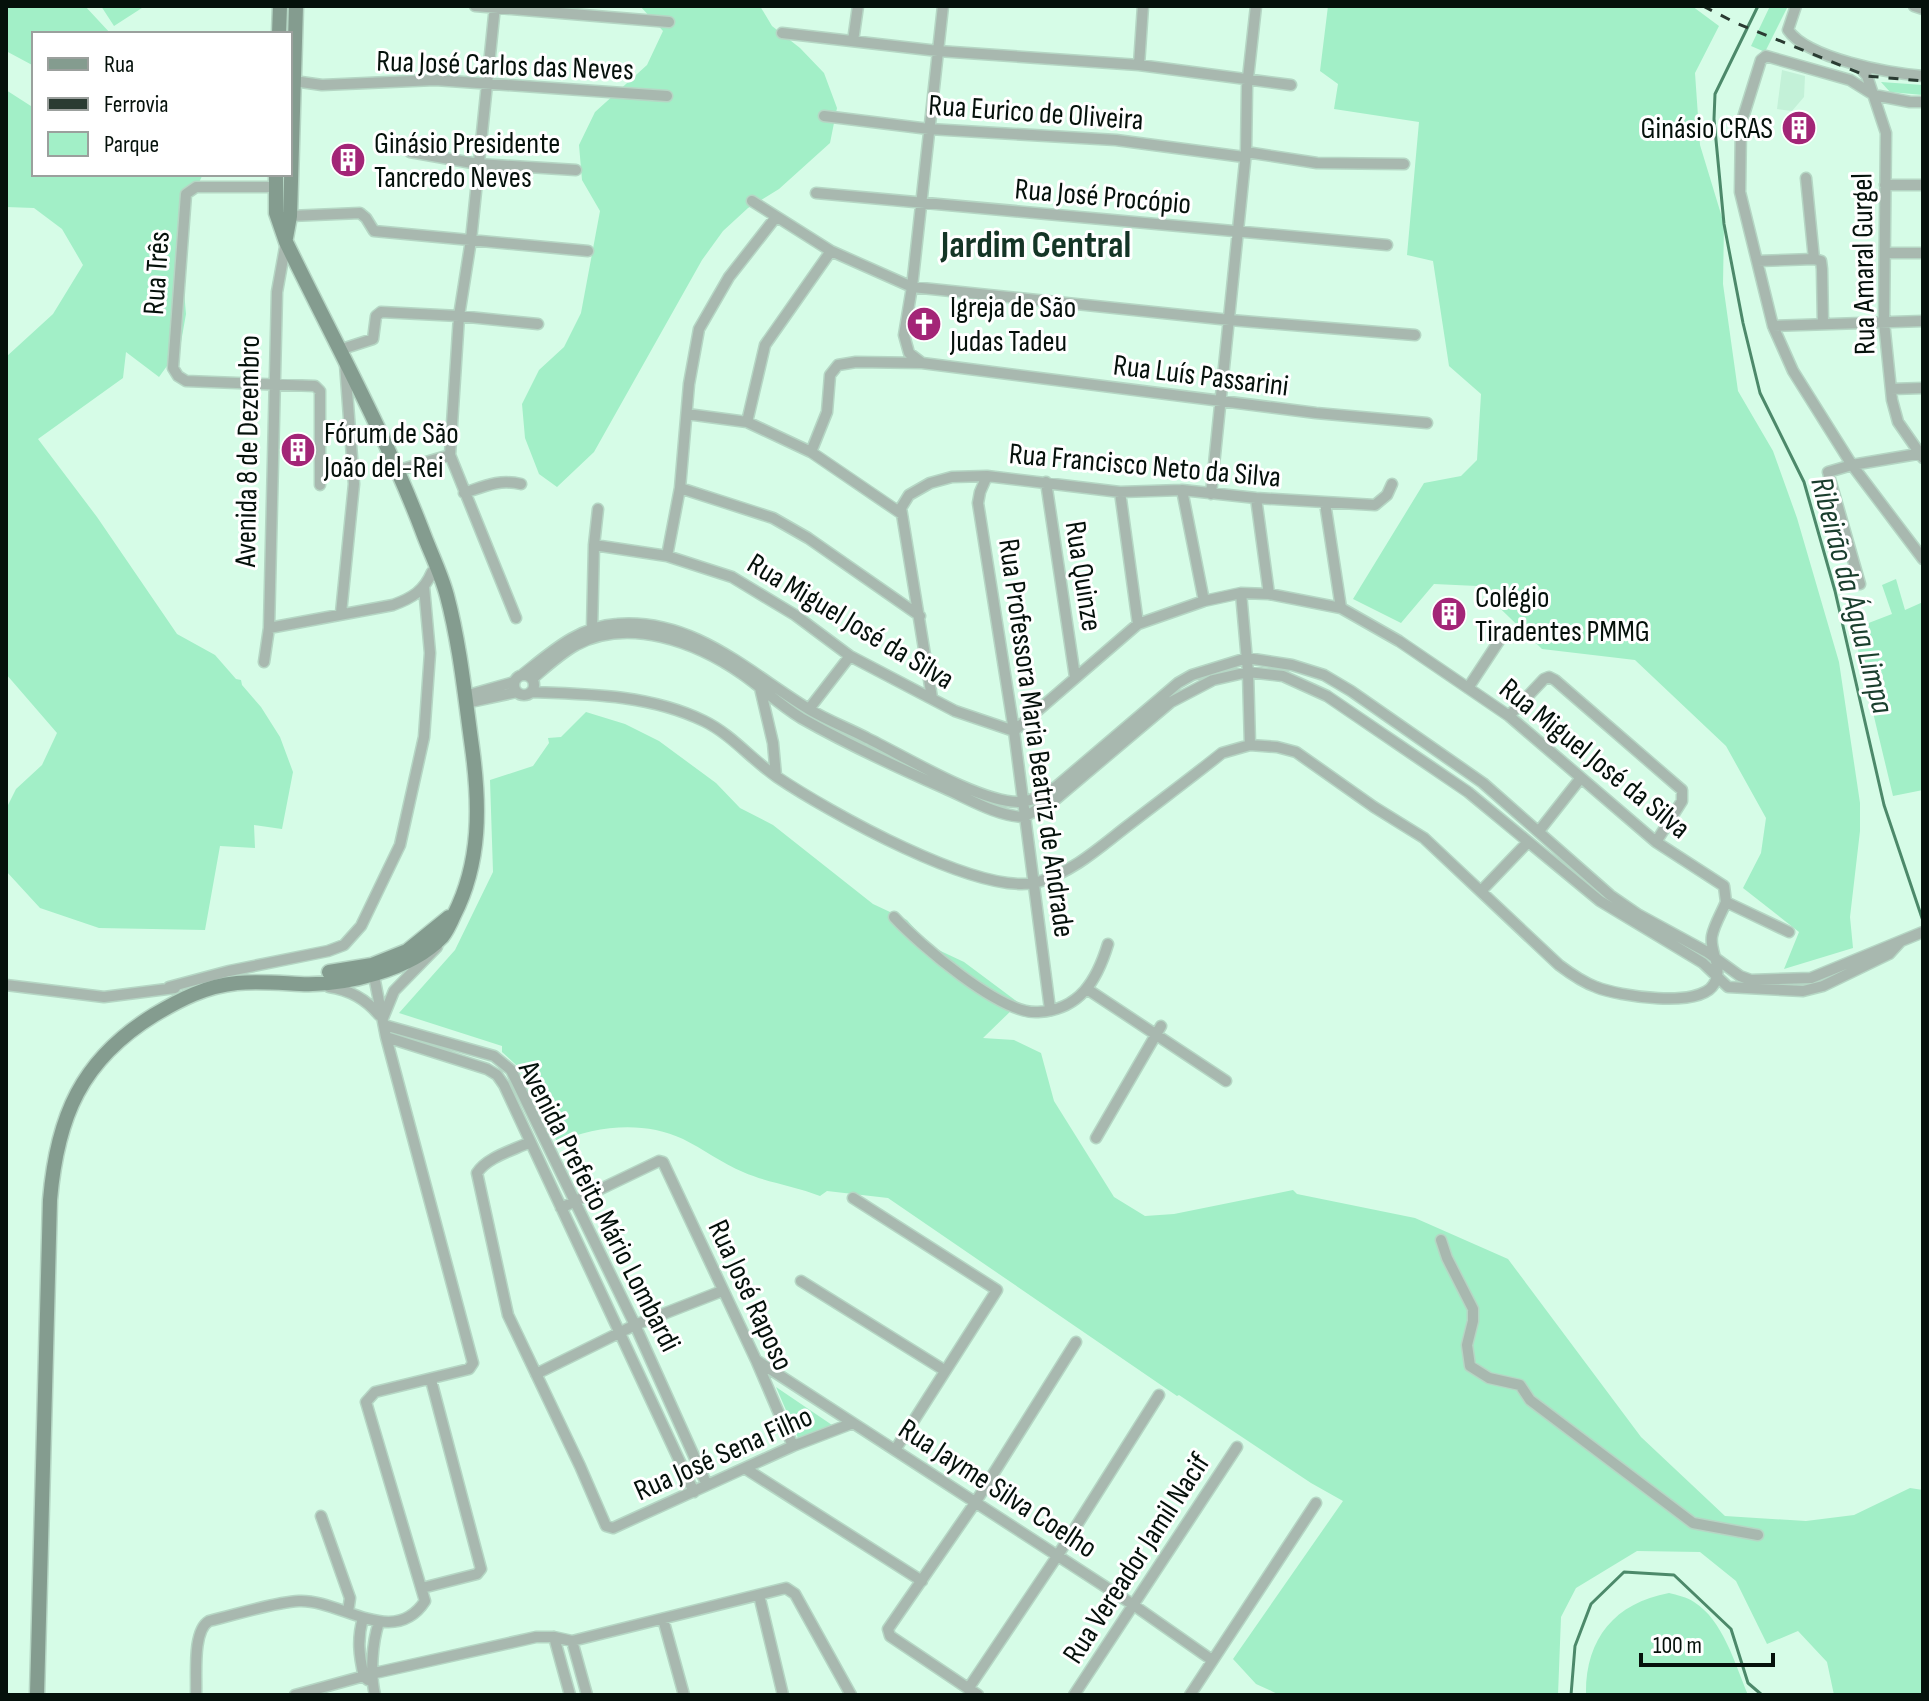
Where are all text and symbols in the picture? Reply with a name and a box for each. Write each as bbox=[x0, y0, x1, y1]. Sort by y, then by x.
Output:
legend bbox=[32, 32, 292, 176]
street label: Rua José Carlos das Neves bbox=[376, 44, 634, 88]
text: Rua bbox=[104, 50, 134, 79]
street label: Rua Eurico de Oliveira bbox=[927, 88, 1145, 138]
text: Ferrovia bbox=[104, 90, 169, 119]
building icon: Ginásio CRAS bbox=[1780, 109, 1818, 147]
place label: Ginásio CRAS bbox=[1641, 111, 1773, 147]
place label: Ginásio Presidente Tancredo Neves bbox=[374, 126, 560, 196]
text: Parque bbox=[104, 130, 159, 159]
building icon: Ginásio Presidente Tancredo Neves bbox=[329, 141, 367, 179]
street label: Rua José Procópio bbox=[1013, 171, 1193, 223]
street label: Rua Amaral Gurgel bbox=[1844, 173, 1884, 355]
district label: Jardim Central bbox=[940, 223, 1131, 268]
street label: Rua Três bbox=[136, 230, 178, 316]
place label: Igreja de São Judas Tadeu bbox=[949, 290, 1076, 360]
church icon: Igreja de São Judas Tadeu bbox=[905, 305, 943, 343]
street label: Avenida 8 de Dezembro bbox=[228, 335, 268, 568]
street label: Rua Luís Passarini bbox=[1111, 347, 1291, 405]
place label: Fórum de São João del-Rei bbox=[323, 416, 459, 486]
building icon: Fórum de São João del-Rei bbox=[279, 431, 317, 469]
street label: Rua Francisco Neto da Silva bbox=[1007, 436, 1282, 496]
water label: Ribeirão da Água Limpa bbox=[1801, 473, 1902, 718]
street label: Rua Quinze bbox=[1057, 519, 1109, 634]
street label: Rua Professora Maria Beatriz de Andrade bbox=[990, 537, 1082, 940]
street label: Rua Miguel José da Silva bbox=[741, 546, 960, 698]
place label: Colégio Tiradentes PMMG bbox=[1475, 580, 1650, 650]
building icon: Colégio Tiradentes PMMG bbox=[1430, 595, 1468, 633]
street label: Rua Miguel José da Silva bbox=[1492, 671, 1697, 847]
street label: Avenida Prefeito Mário Lombardi bbox=[510, 1054, 688, 1358]
street label: Rua José Raposo bbox=[700, 1214, 801, 1376]
street label: Rua José Sena Filho bbox=[629, 1399, 818, 1509]
street label: Rua Jayme Silva Coelho bbox=[892, 1411, 1103, 1566]
street label: Rua Vereador Jamil Nacif bbox=[1055, 1446, 1218, 1670]
scale bar bbox=[1641, 1617, 1773, 1667]
text: 100 m bbox=[1653, 1631, 1702, 1660]

